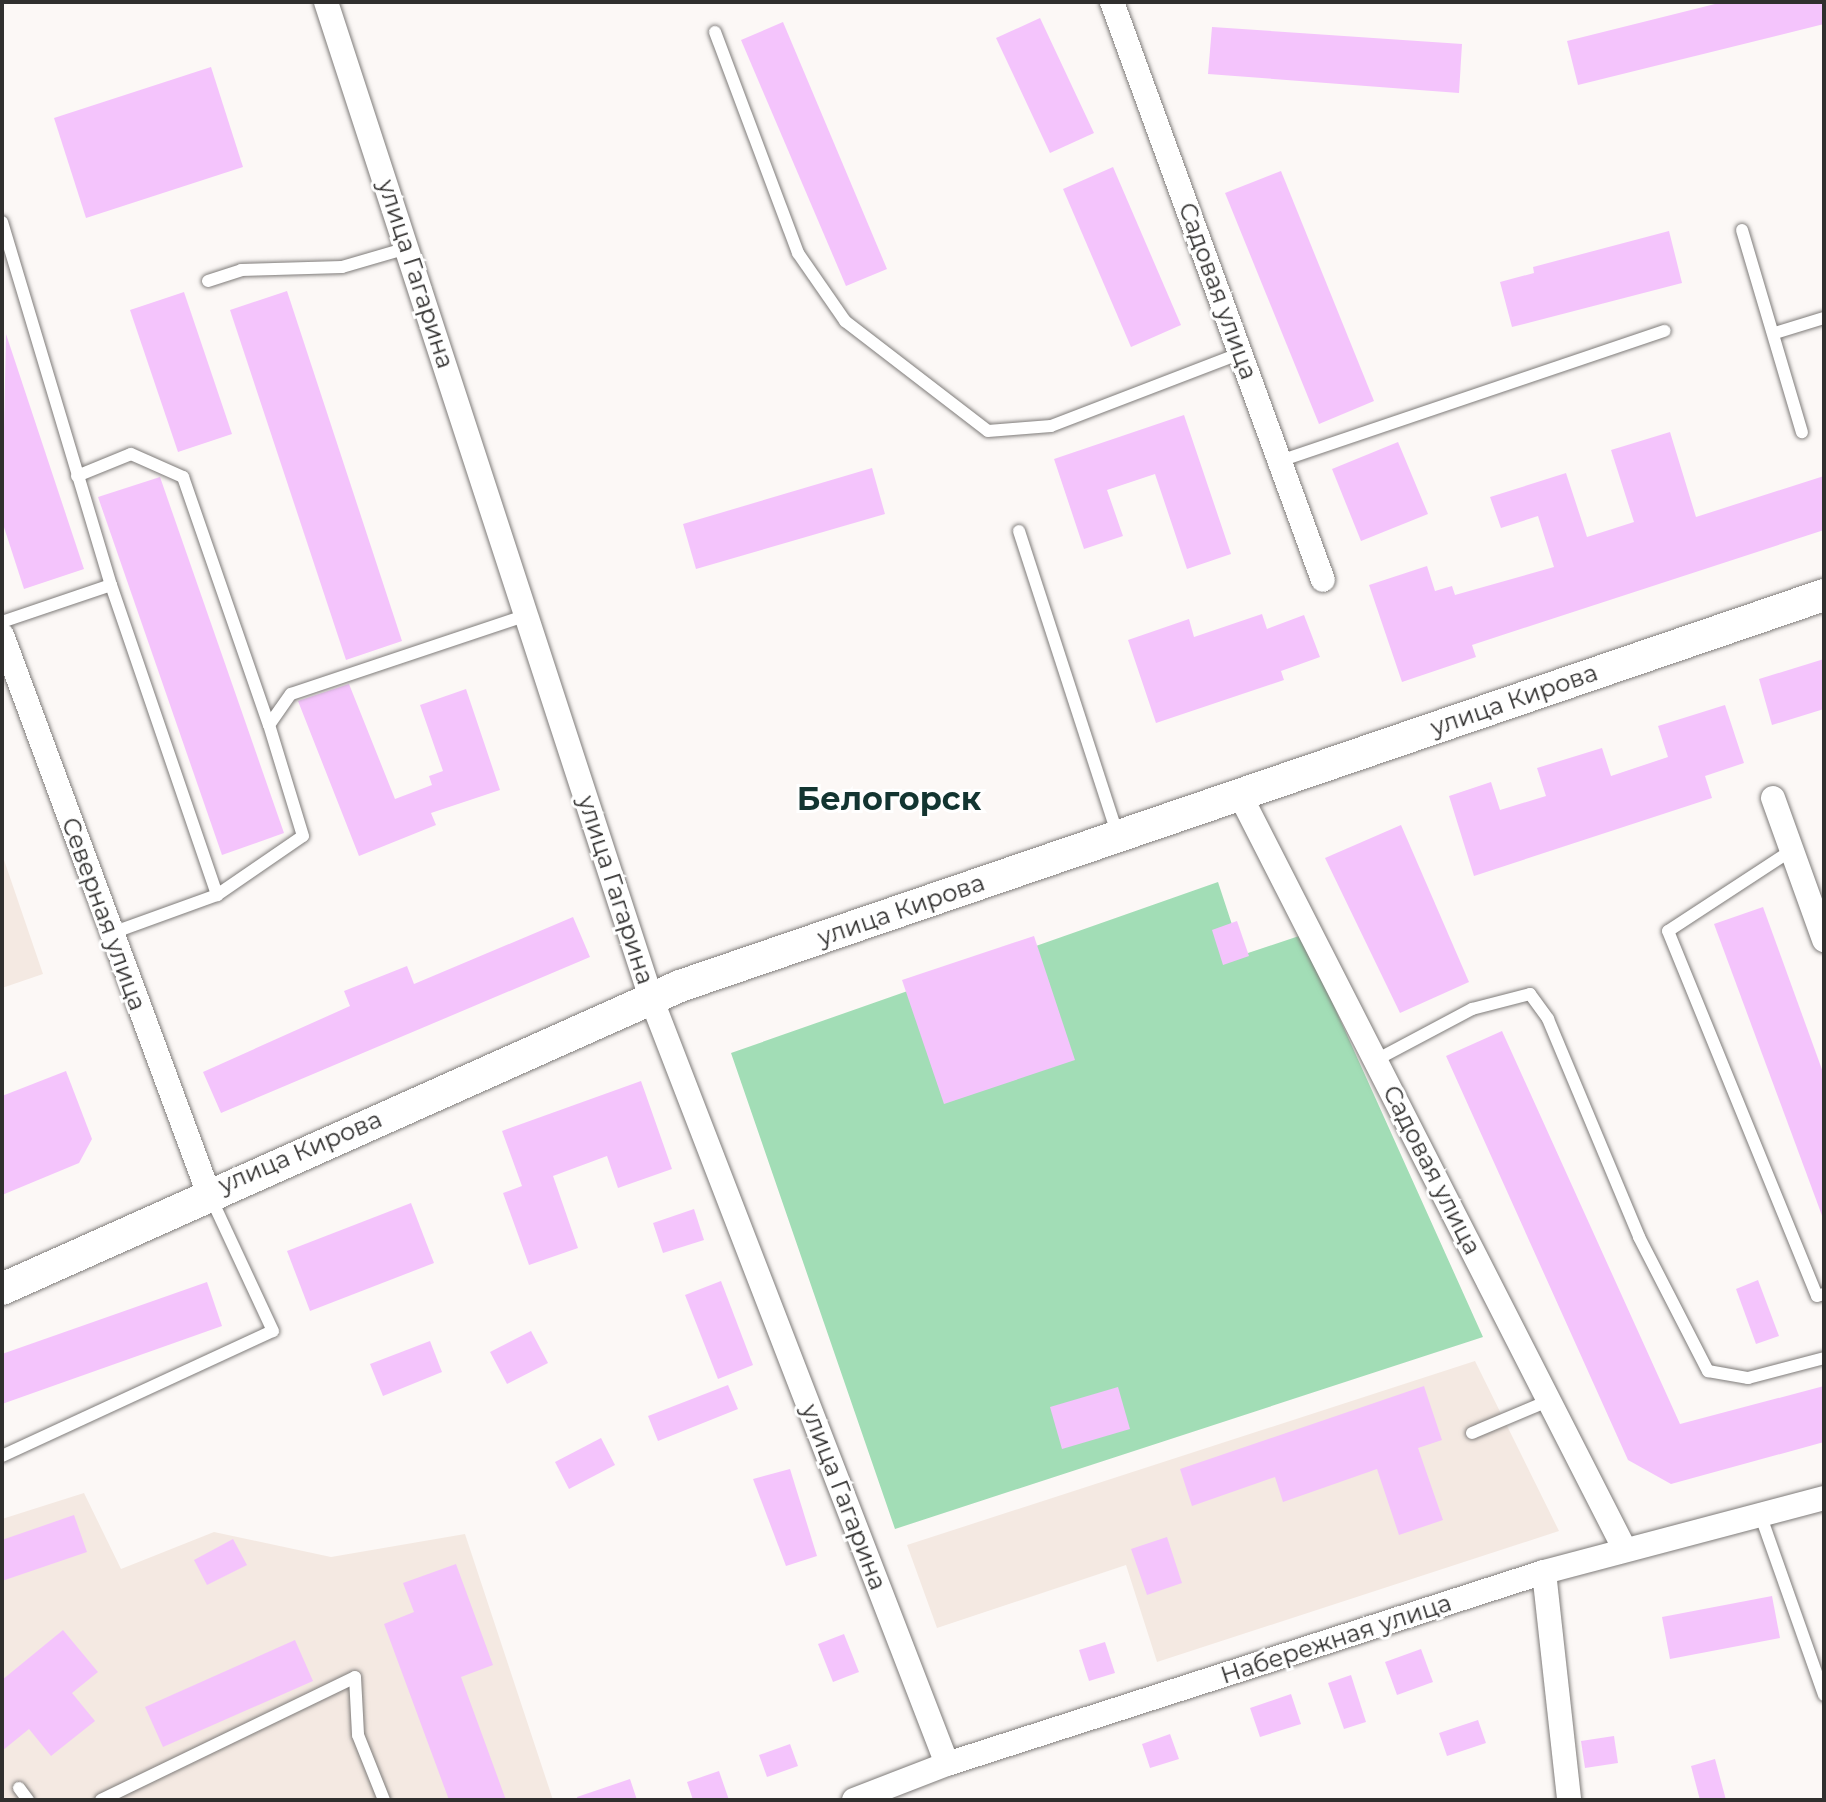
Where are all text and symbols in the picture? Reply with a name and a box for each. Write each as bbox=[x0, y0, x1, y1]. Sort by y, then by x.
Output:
street label: улица Гагарина bbox=[372, 176, 460, 372]
street label: Садовая улица bbox=[1173, 199, 1263, 383]
street label: улица Кирова bbox=[1427, 658, 1601, 742]
district label: Белогорск bbox=[797, 780, 981, 818]
street label: улица Гагарина bbox=[572, 792, 660, 988]
street label: Северная улица bbox=[56, 814, 152, 1014]
street label: улица Кирова bbox=[814, 868, 988, 952]
street label: Садовая улица bbox=[1377, 1081, 1487, 1259]
street label: улица Кирова bbox=[214, 1105, 386, 1199]
street label: улица Гагарина bbox=[795, 1400, 893, 1594]
street label: Набережная улица bbox=[1217, 1588, 1455, 1690]

